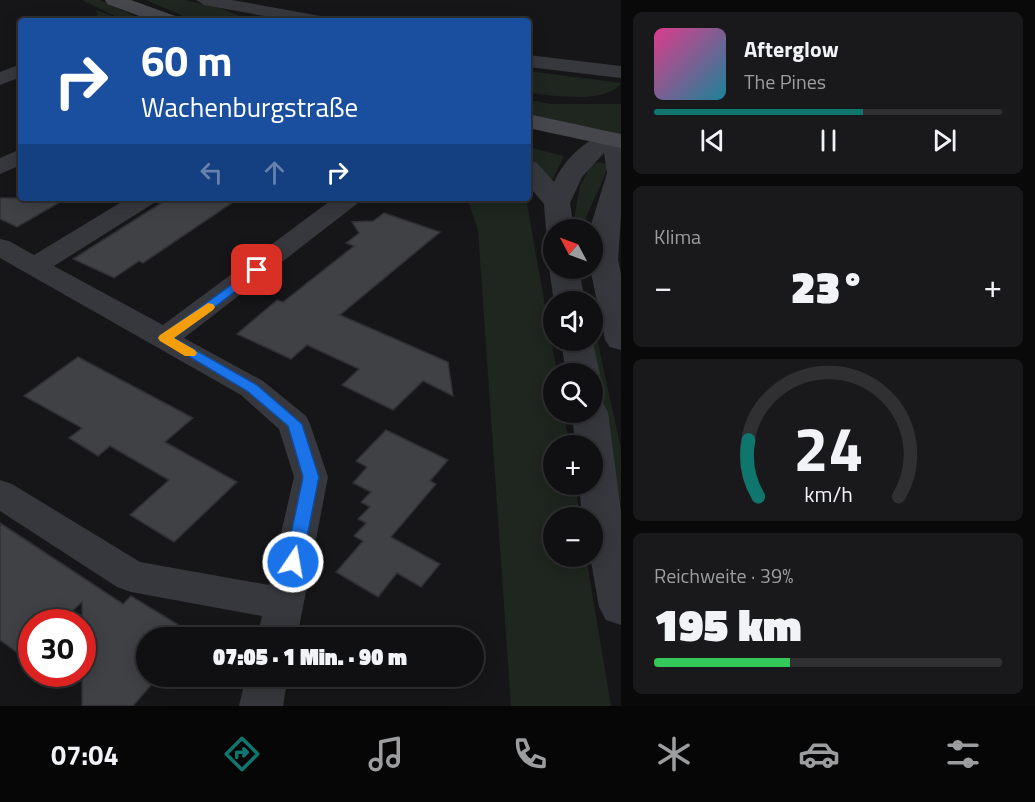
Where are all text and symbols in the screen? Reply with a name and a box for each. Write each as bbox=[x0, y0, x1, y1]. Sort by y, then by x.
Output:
text: 60 m bbox=[141, 28, 233, 92]
text: Afterglow bbox=[744, 32, 839, 66]
icon: right bbox=[42, 42, 120, 120]
text: The Pines bbox=[744, 66, 826, 97]
text: Wachenburgstraße bbox=[141, 86, 358, 127]
icon: previous bbox=[696, 124, 729, 157]
icon: pause bbox=[812, 124, 845, 157]
icon: next bbox=[928, 124, 961, 157]
icon: left bbox=[195, 156, 228, 189]
icon: ahead bbox=[258, 156, 291, 189]
icon: right bbox=[321, 156, 354, 189]
north arrow bbox=[543, 219, 603, 279]
map controls bbox=[543, 219, 603, 567]
text: Klima bbox=[654, 221, 701, 252]
pin bbox=[231, 244, 282, 295]
text: 23° bbox=[791, 252, 865, 320]
icon: arrive bbox=[240, 253, 273, 286]
text: − bbox=[654, 261, 672, 311]
text: + bbox=[984, 261, 1002, 311]
button: sound bbox=[543, 291, 603, 351]
button: search bbox=[543, 363, 603, 423]
text: 24 bbox=[793, 400, 863, 495]
button: + bbox=[543, 435, 603, 495]
text: km/h bbox=[804, 478, 852, 510]
button: − bbox=[543, 507, 603, 567]
position arrow bbox=[261, 530, 325, 594]
text: Reichweite · 39% bbox=[654, 560, 793, 591]
text: 195 km bbox=[654, 590, 802, 658]
speed limit sign: 30 bbox=[18, 609, 96, 687]
text: 07:05 · 1 Min. · 90 m bbox=[213, 640, 407, 674]
icon: directions bbox=[221, 733, 263, 775]
icon: music bbox=[365, 733, 407, 775]
icon: phone bbox=[509, 733, 551, 775]
icon: climate bbox=[653, 733, 695, 775]
icon: car bbox=[798, 733, 840, 775]
icon: filters bbox=[942, 733, 984, 775]
text: 07:04 bbox=[51, 734, 119, 775]

